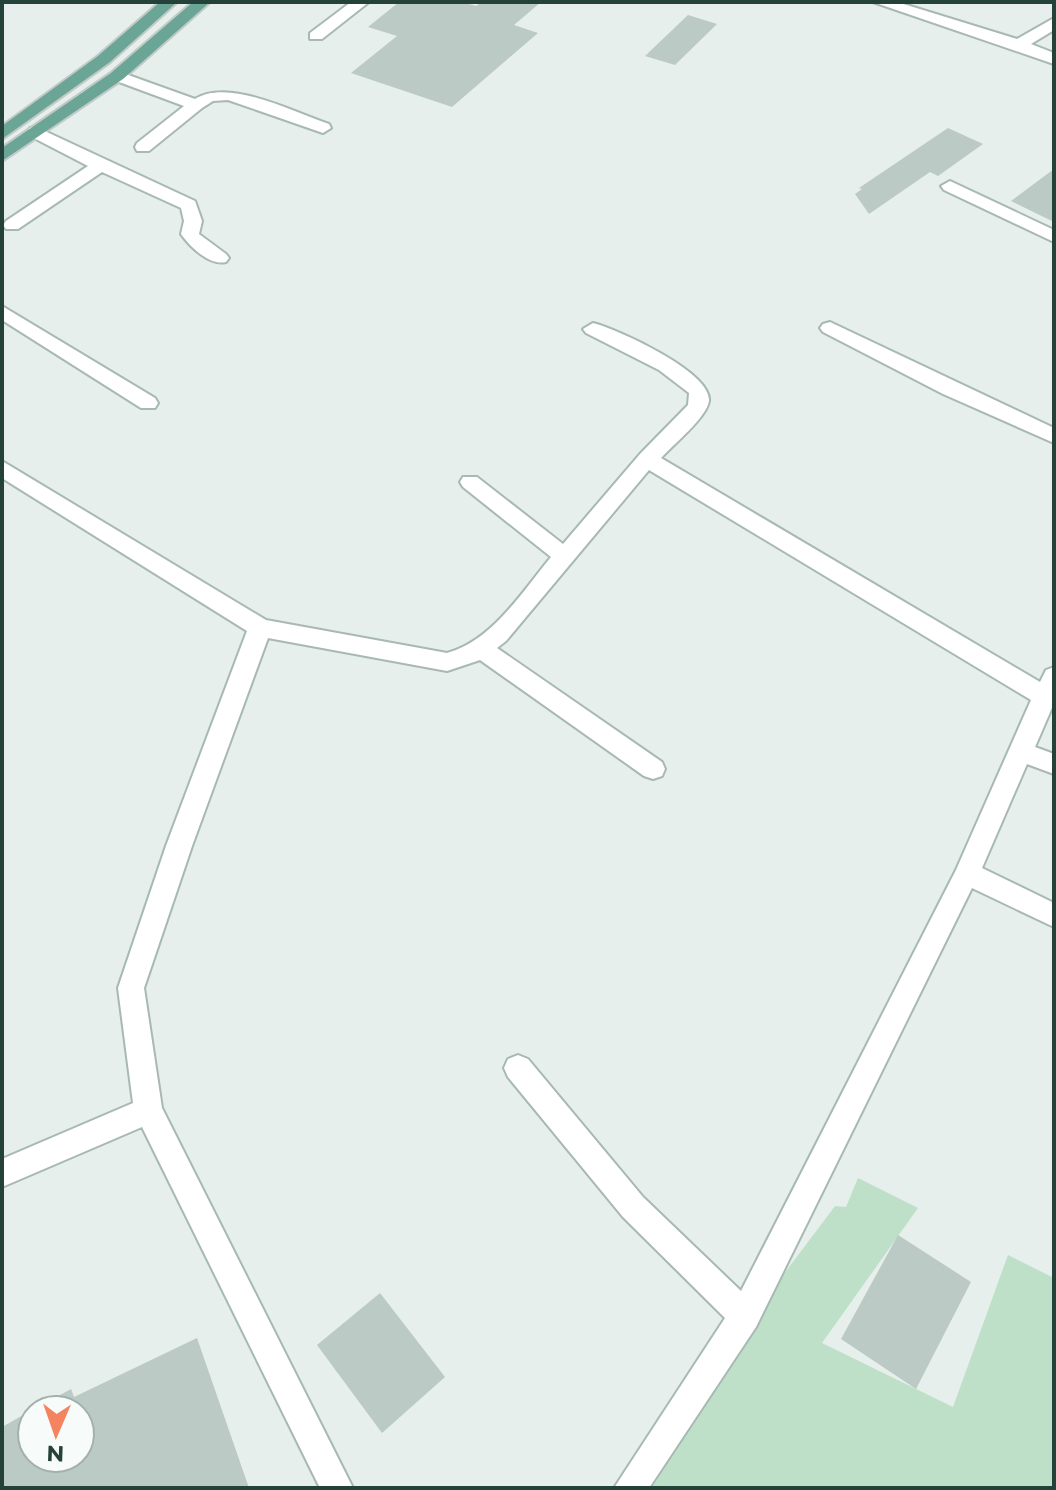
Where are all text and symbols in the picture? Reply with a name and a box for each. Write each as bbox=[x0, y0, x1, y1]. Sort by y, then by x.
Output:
north arrow bbox=[16, 1394, 96, 1474]
text: N bbox=[46, 1440, 65, 1467]

